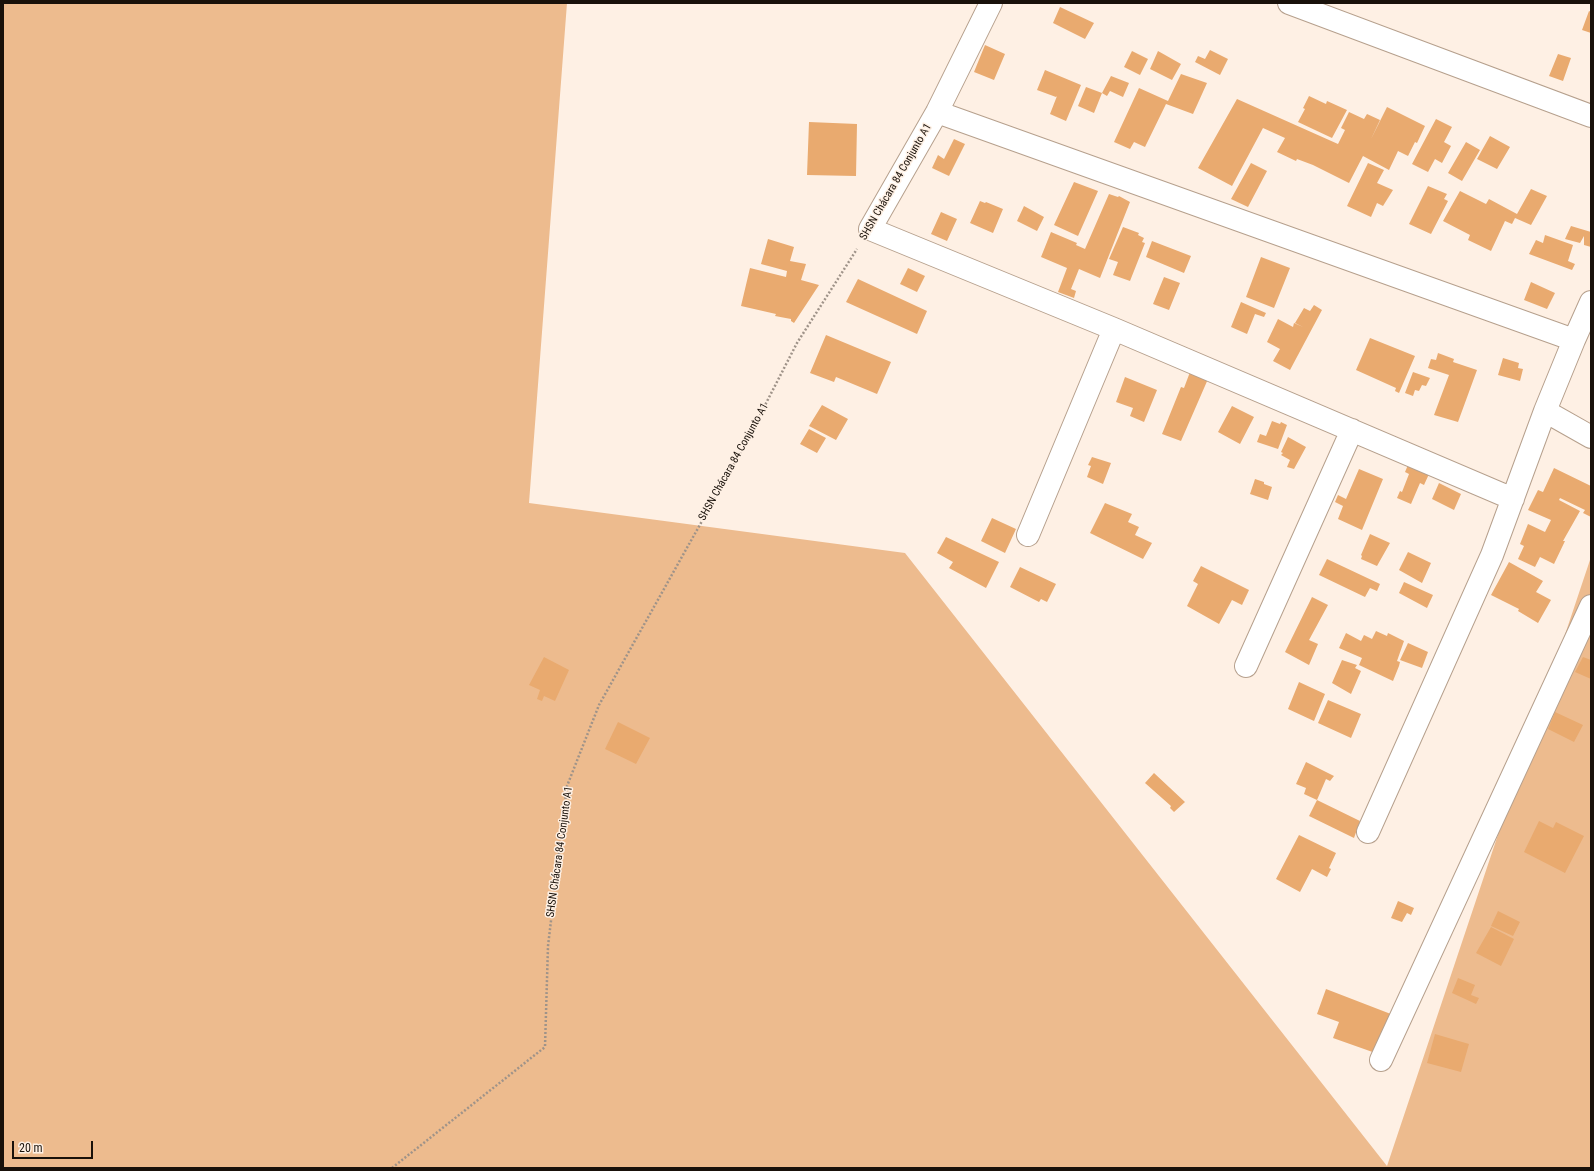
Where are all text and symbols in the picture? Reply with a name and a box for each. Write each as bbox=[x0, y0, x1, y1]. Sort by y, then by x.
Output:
street label: SHSN Chácara 84 Conjunto A1 bbox=[857, 121, 935, 243]
street label: SHSN Chácara 84 Conjunto A1 bbox=[696, 401, 772, 523]
street label: SHSN Chácara 84 Conjunto A1 bbox=[544, 786, 576, 918]
scale bar bbox=[14, 1133, 95, 1159]
text: 20 m bbox=[19, 1141, 43, 1155]

